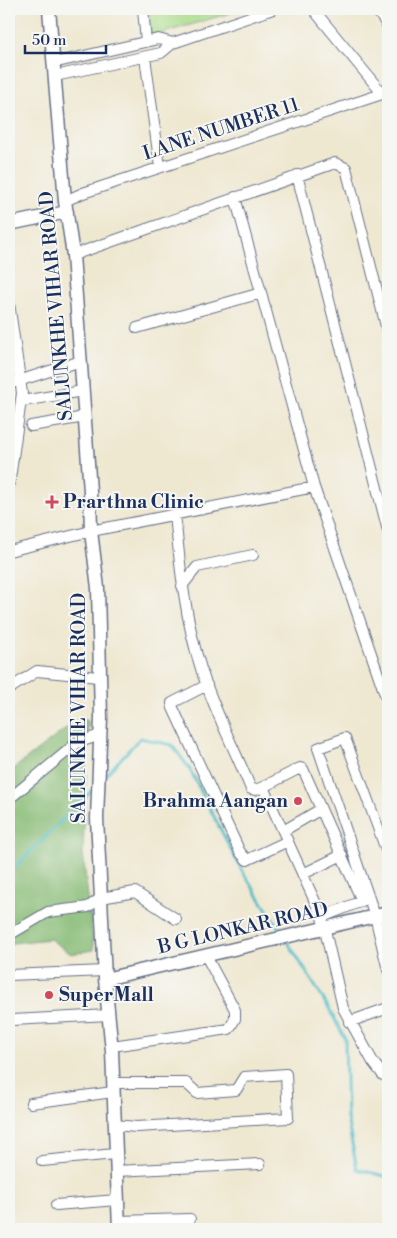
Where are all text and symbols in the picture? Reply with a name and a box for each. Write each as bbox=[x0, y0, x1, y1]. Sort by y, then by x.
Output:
scale bar bbox=[25, 22, 106, 54]
text: 50 m bbox=[32, 31, 66, 50]
street label: LANE NUMBER 11 bbox=[140, 92, 302, 166]
street label: SALUNKHE VIHAR ROAD bbox=[34, 190, 78, 422]
place label: Prarthna Clinic bbox=[63, 490, 204, 514]
marker: Prarthna Clinic bbox=[45, 495, 59, 509]
street label: SALUNKHE VIHAR ROAD bbox=[67, 593, 91, 823]
place label: Brahma Aangan bbox=[143, 789, 288, 813]
marker: Brahma Aangan bbox=[292, 795, 304, 807]
street label: B G LONKAR ROAD bbox=[154, 897, 331, 960]
place label: SuperMall bbox=[59, 983, 154, 1007]
marker: SuperMall bbox=[43, 989, 55, 1001]

